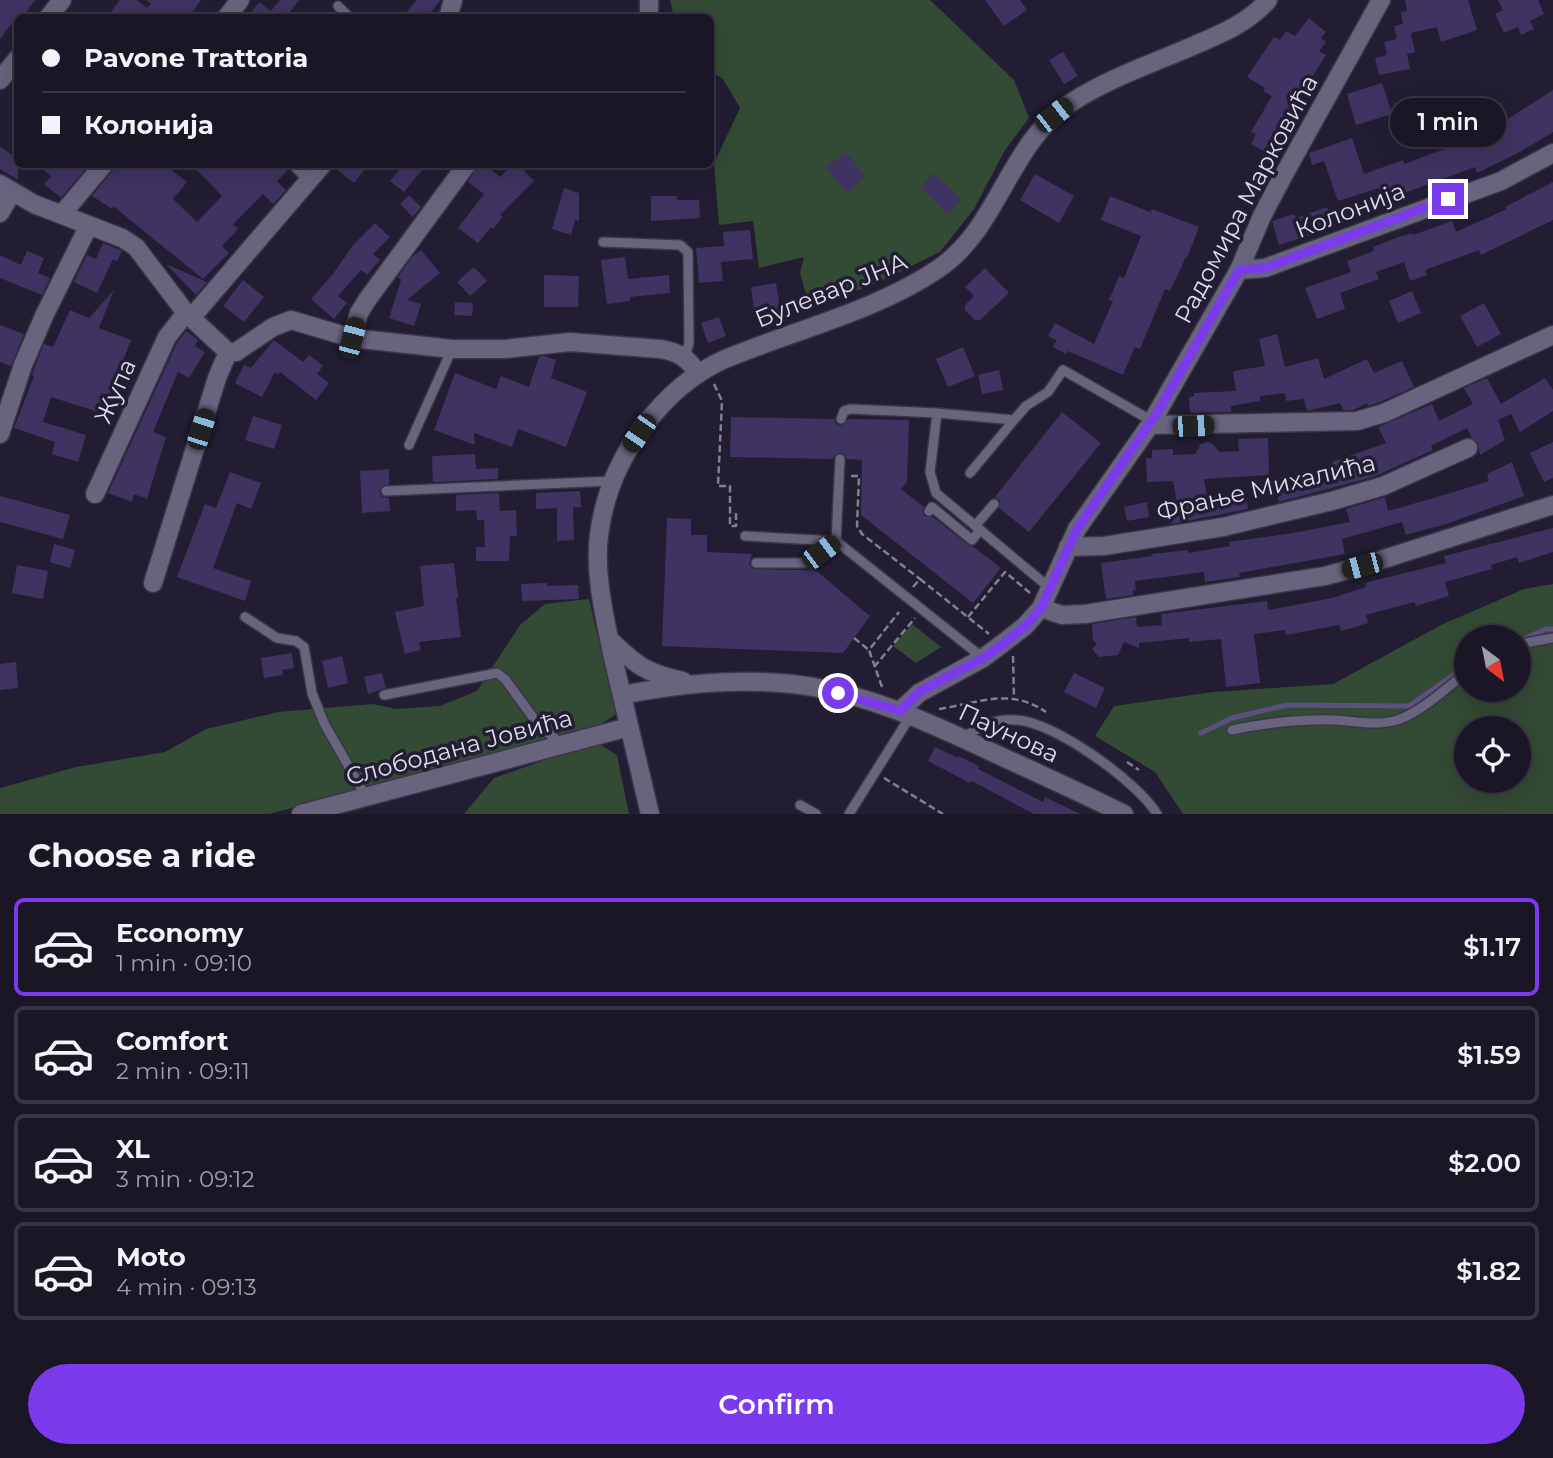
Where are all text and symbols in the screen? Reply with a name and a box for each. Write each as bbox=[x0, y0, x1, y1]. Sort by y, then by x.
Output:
text: Pavone Trattoria bbox=[84, 42, 308, 74]
street label: Радомира Марковића bbox=[1168, 70, 1324, 328]
car bbox=[1031, 94, 1078, 136]
callout: 1 min bbox=[1390, 97, 1506, 146]
text: 1 min bbox=[1417, 108, 1479, 136]
text: Колонија bbox=[84, 109, 214, 141]
street label: Колонија bbox=[1291, 176, 1409, 244]
route end bbox=[1432, 183, 1464, 215]
street label: Булевар ЈНА bbox=[751, 246, 911, 334]
car bbox=[337, 315, 368, 361]
street label: Жупа bbox=[88, 354, 142, 428]
car bbox=[185, 406, 218, 452]
car bbox=[619, 410, 660, 456]
car bbox=[1172, 415, 1215, 437]
street label: Фрање Михалића bbox=[1154, 448, 1378, 526]
car bbox=[798, 531, 845, 573]
car bbox=[1339, 550, 1386, 582]
north arrow bbox=[1454, 625, 1531, 702]
map controls bbox=[1454, 625, 1531, 793]
route start bbox=[822, 677, 854, 709]
street label: Паунова bbox=[954, 697, 1064, 769]
street label: Слободана Јовића bbox=[343, 703, 575, 791]
button: locate bbox=[1454, 716, 1531, 793]
text: Choose a ride bbox=[28, 836, 256, 875]
icon: car bbox=[32, 916, 95, 979]
text: Economy bbox=[116, 917, 243, 949]
text: $1.17 bbox=[1463, 931, 1521, 963]
text: 1 min · 09:10 bbox=[116, 949, 252, 977]
icon: car bbox=[32, 1024, 95, 1087]
text: Comfort bbox=[116, 1025, 228, 1057]
text: $1.59 bbox=[1457, 1039, 1521, 1071]
text: 2 min · 09:11 bbox=[116, 1057, 250, 1085]
icon: car bbox=[32, 1132, 95, 1195]
text: XL bbox=[116, 1133, 150, 1165]
text: $2.00 bbox=[1448, 1147, 1521, 1179]
text: 3 min · 09:12 bbox=[116, 1165, 254, 1193]
icon: car bbox=[32, 1240, 95, 1303]
text: Moto bbox=[116, 1241, 186, 1273]
text: $1.82 bbox=[1456, 1255, 1521, 1287]
text: 4 min · 09:13 bbox=[116, 1273, 257, 1301]
button: Confirm bbox=[28, 1364, 1525, 1444]

